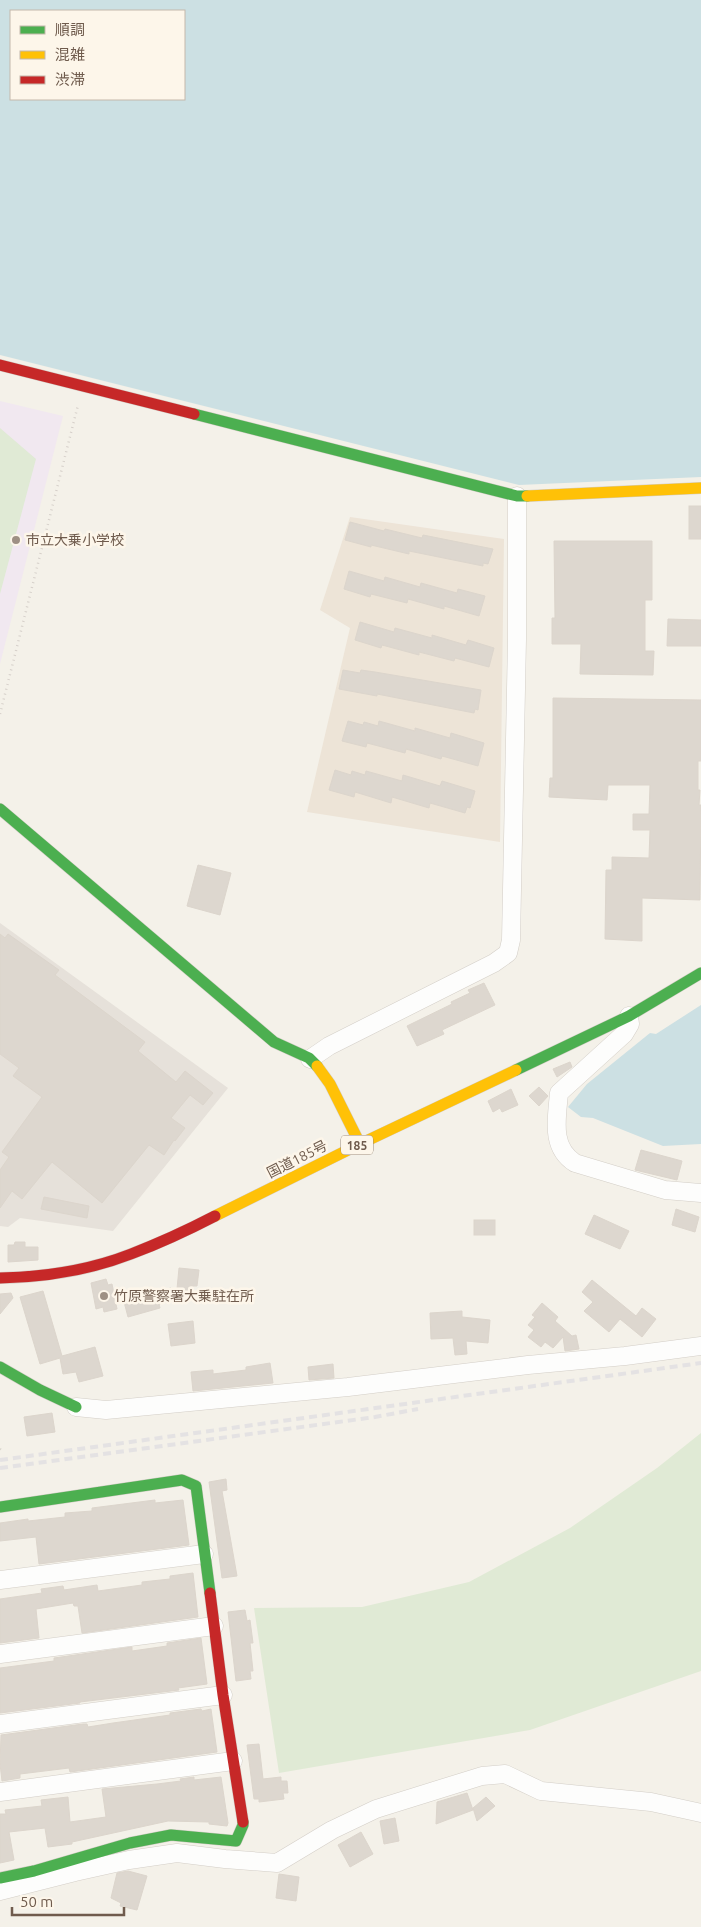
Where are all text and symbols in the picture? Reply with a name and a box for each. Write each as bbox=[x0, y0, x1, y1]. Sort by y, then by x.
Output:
legend bbox=[10, 10, 185, 100]
text: 順調 bbox=[55, 21, 85, 38]
text: 混雑 bbox=[55, 46, 85, 63]
text: 渋滞 bbox=[55, 71, 85, 88]
place label: 市立大乗小学校 bbox=[26, 532, 124, 548]
marker: 市立大乗小学校 bbox=[10, 534, 22, 546]
road number: 185 bbox=[341, 1136, 373, 1154]
street label: 国道185号 bbox=[264, 1137, 330, 1181]
place label: 竹原警察署大乗駐在所 bbox=[114, 1288, 254, 1304]
marker: 竹原警察署大乗駐在所 bbox=[98, 1290, 110, 1302]
scale bar bbox=[12, 1884, 125, 1916]
text: 50 m bbox=[20, 1893, 53, 1910]

